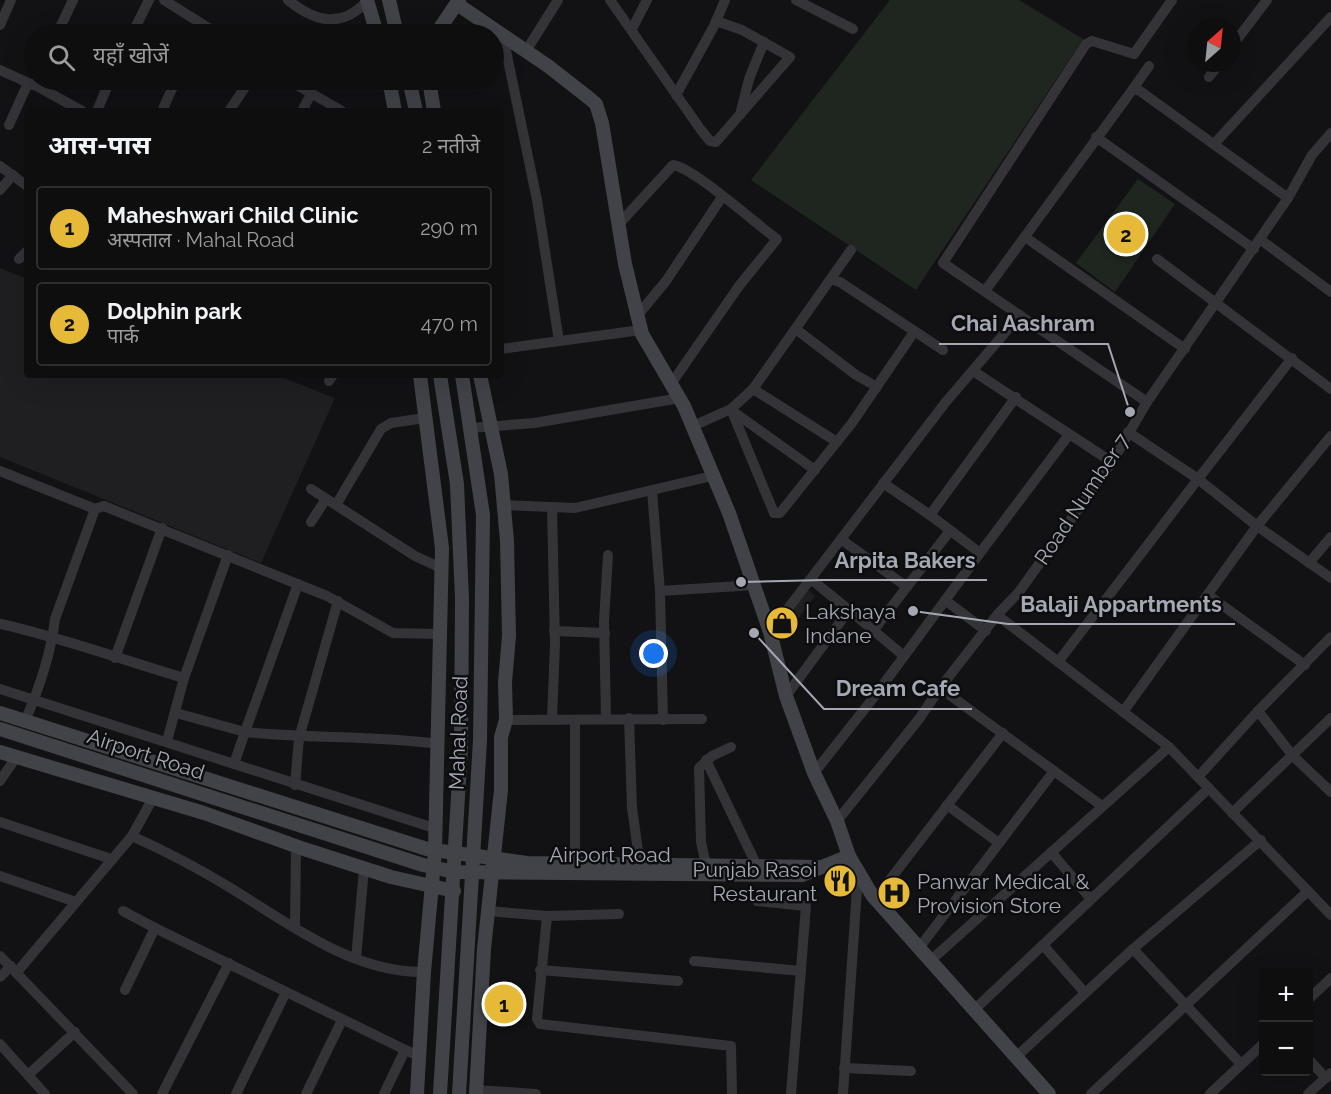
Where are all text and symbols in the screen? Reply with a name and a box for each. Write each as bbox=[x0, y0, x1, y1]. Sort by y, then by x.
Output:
north arrow bbox=[1187, 18, 1241, 72]
search box bbox=[24, 24, 504, 90]
icon: search bbox=[45, 41, 78, 74]
text: यहाँ खोजें bbox=[93, 42, 169, 68]
text: आस-पास bbox=[48, 130, 151, 160]
text: 2 नतीजे bbox=[422, 134, 480, 158]
text: Maheshwari Child Clinic bbox=[107, 202, 359, 228]
pin: 2 bbox=[1106, 212, 1146, 256]
text: 1 bbox=[65, 216, 74, 240]
text: 290 m bbox=[420, 216, 478, 240]
text: अस्पताल · Mahal Road bbox=[107, 228, 294, 252]
text: Dolphin park bbox=[107, 298, 242, 324]
callout: Chai Aashram bbox=[939, 304, 1108, 344]
text: Chai Aashram bbox=[951, 310, 1095, 336]
text: 2 bbox=[64, 312, 75, 336]
text: 470 m bbox=[421, 312, 478, 336]
text: पार्क bbox=[107, 324, 139, 348]
street label: Road Number 7 bbox=[1029, 428, 1135, 569]
callout: Arpita Bakers bbox=[822, 540, 987, 580]
text: Arpita Bakers bbox=[834, 547, 976, 573]
callout: Balaji Appartments bbox=[1008, 584, 1235, 624]
text: Balaji Appartments bbox=[1020, 591, 1222, 617]
place label: Lakshaya Indane bbox=[805, 599, 896, 648]
shop icon: Lakshaya Indane bbox=[764, 605, 800, 641]
your location bbox=[639, 639, 668, 668]
callout: Dream Cafe bbox=[824, 669, 972, 709]
street label: Mahal Road bbox=[444, 675, 472, 791]
text: Dream Cafe bbox=[836, 675, 960, 701]
street label: Airport Road bbox=[84, 723, 208, 785]
street label: Airport Road bbox=[549, 842, 671, 867]
place label: Punjab Rasoi Restaurant bbox=[693, 857, 817, 906]
restaurant icon: Punjab Rasoi Restaurant bbox=[822, 863, 858, 899]
place label: Panwar Medical & Provision Store bbox=[917, 869, 1090, 918]
hospital icon: Panwar Medical & Provision Store bbox=[876, 875, 912, 911]
map controls bbox=[1259, 968, 1313, 1076]
button: + bbox=[1259, 968, 1313, 1022]
pin: 1 bbox=[484, 982, 524, 1026]
button: − bbox=[1259, 1022, 1313, 1076]

